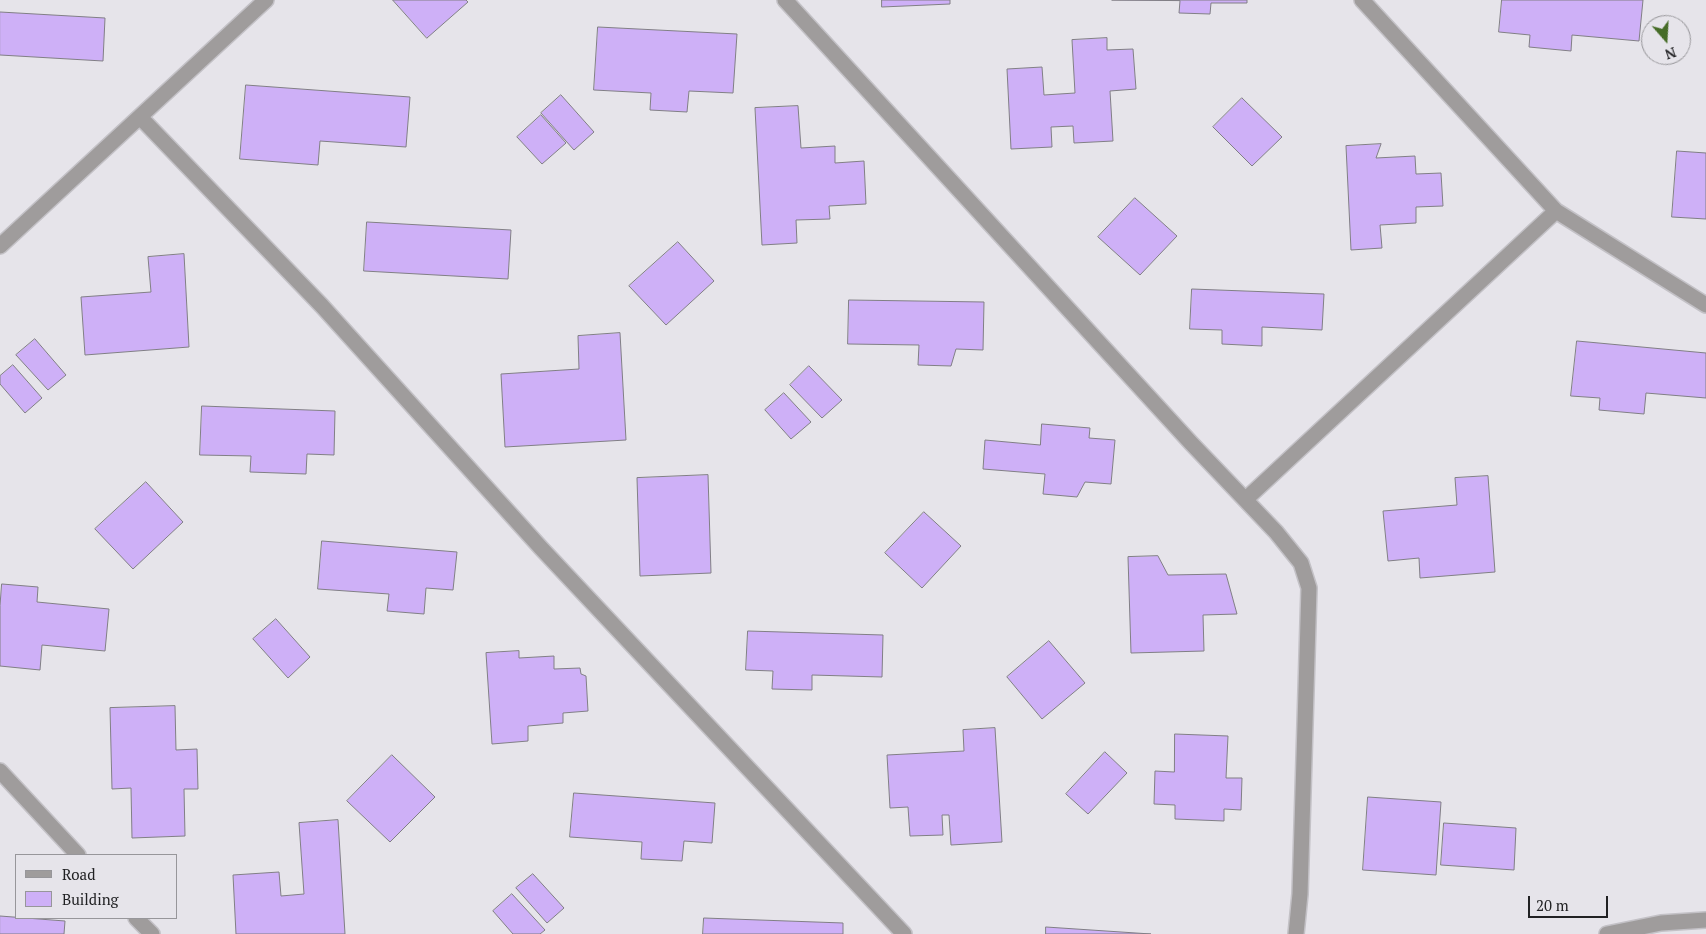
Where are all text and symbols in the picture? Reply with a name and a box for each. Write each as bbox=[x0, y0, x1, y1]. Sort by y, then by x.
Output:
north arrow bbox=[1641, 15, 1691, 65]
text: N bbox=[1663, 43, 1679, 64]
legend bbox=[15, 854, 178, 919]
text: Road bbox=[62, 864, 95, 884]
scale bar bbox=[1531, 886, 1611, 918]
text: Building bbox=[62, 889, 119, 909]
text: 20 m bbox=[1536, 895, 1569, 915]

